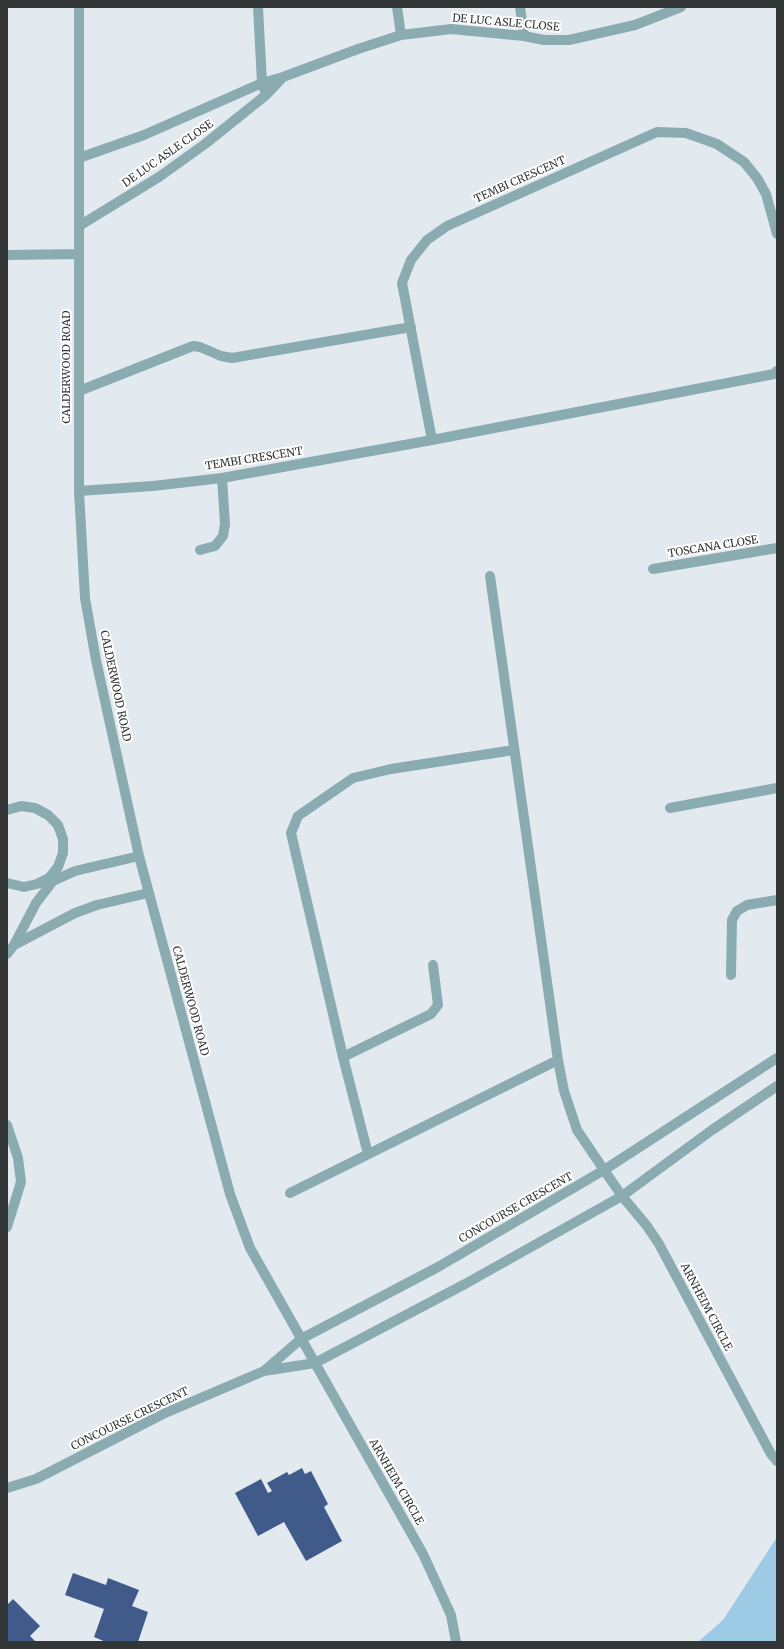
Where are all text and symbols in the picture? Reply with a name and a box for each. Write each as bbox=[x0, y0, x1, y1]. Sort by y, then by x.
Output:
street label: DE LUC ASLE CLOSE bbox=[452, 12, 560, 34]
street label: DE LUC ASLE CLOSE bbox=[120, 118, 216, 190]
street label: TEMBI CRESCENT bbox=[472, 154, 568, 206]
street label: CALDERWOOD ROAD bbox=[60, 310, 74, 424]
street label: TEMBI CRESCENT bbox=[204, 445, 304, 473]
street label: TOSCANA CLOSE bbox=[667, 533, 759, 561]
street label: CALDERWOOD ROAD bbox=[97, 629, 133, 743]
street label: CALDERWOOD ROAD bbox=[169, 945, 211, 1057]
street label: CONCOURSE CRESCENT bbox=[457, 1170, 575, 1246]
street label: ARNHEIM CIRCLE bbox=[677, 1261, 735, 1353]
street label: CONCOURSE CRESCENT bbox=[69, 1385, 191, 1453]
street label: ARNHEIM CIRCLE bbox=[366, 1437, 426, 1527]

